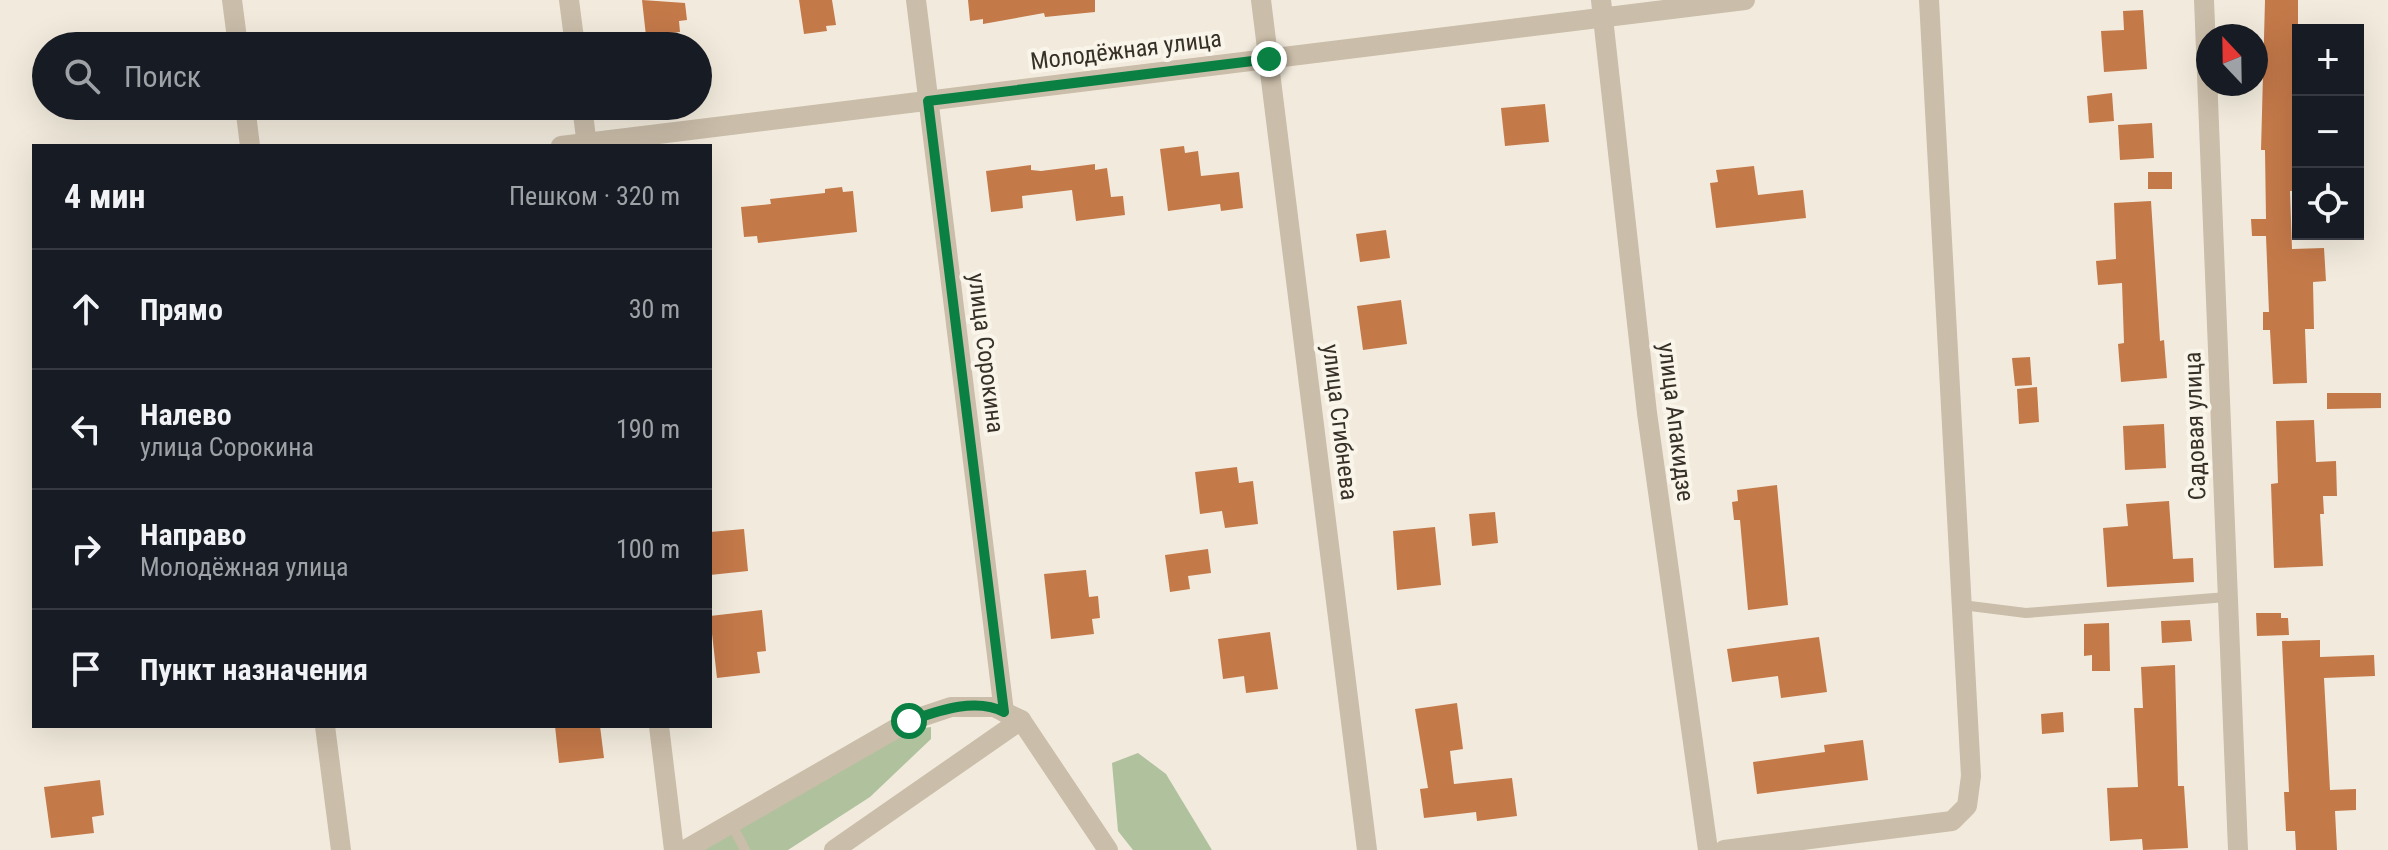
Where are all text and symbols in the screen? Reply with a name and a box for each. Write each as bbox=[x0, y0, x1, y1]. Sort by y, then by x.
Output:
street label: Молодёжная улица bbox=[1029, 24, 1223, 76]
north arrow bbox=[2196, 24, 2268, 96]
map controls bbox=[2292, 24, 2364, 240]
button: + bbox=[2292, 24, 2364, 96]
search box bbox=[32, 32, 712, 120]
route end bbox=[1251, 41, 1287, 77]
icon: search bbox=[60, 54, 104, 98]
text: Поиск bbox=[124, 59, 201, 94]
button: − bbox=[2292, 96, 2364, 168]
button: locate bbox=[2292, 168, 2364, 240]
text: 4 мин bbox=[64, 176, 146, 216]
text: Пешком · 320 m bbox=[509, 181, 680, 211]
street label: улица Сорокина bbox=[962, 272, 1010, 434]
icon: ahead bbox=[64, 287, 108, 331]
text: Прямо bbox=[140, 292, 223, 327]
text: 30 m bbox=[629, 294, 680, 324]
street label: улица Апакидзе bbox=[1652, 341, 1700, 503]
street label: улица Сгибнева bbox=[1317, 342, 1363, 502]
street label: Садовая улица bbox=[2178, 351, 2212, 501]
text: Налево bbox=[140, 397, 232, 432]
icon: left bbox=[64, 407, 108, 451]
text: 190 m bbox=[616, 414, 680, 444]
text: улица Сорокина bbox=[140, 432, 314, 462]
text: Направо bbox=[140, 517, 246, 552]
icon: right bbox=[64, 527, 108, 571]
text: 100 m bbox=[616, 534, 680, 564]
text: Молодёжная улица bbox=[140, 552, 348, 582]
icon: arrive bbox=[64, 647, 108, 691]
text: Пункт назначения bbox=[140, 652, 368, 687]
route start bbox=[891, 703, 927, 739]

